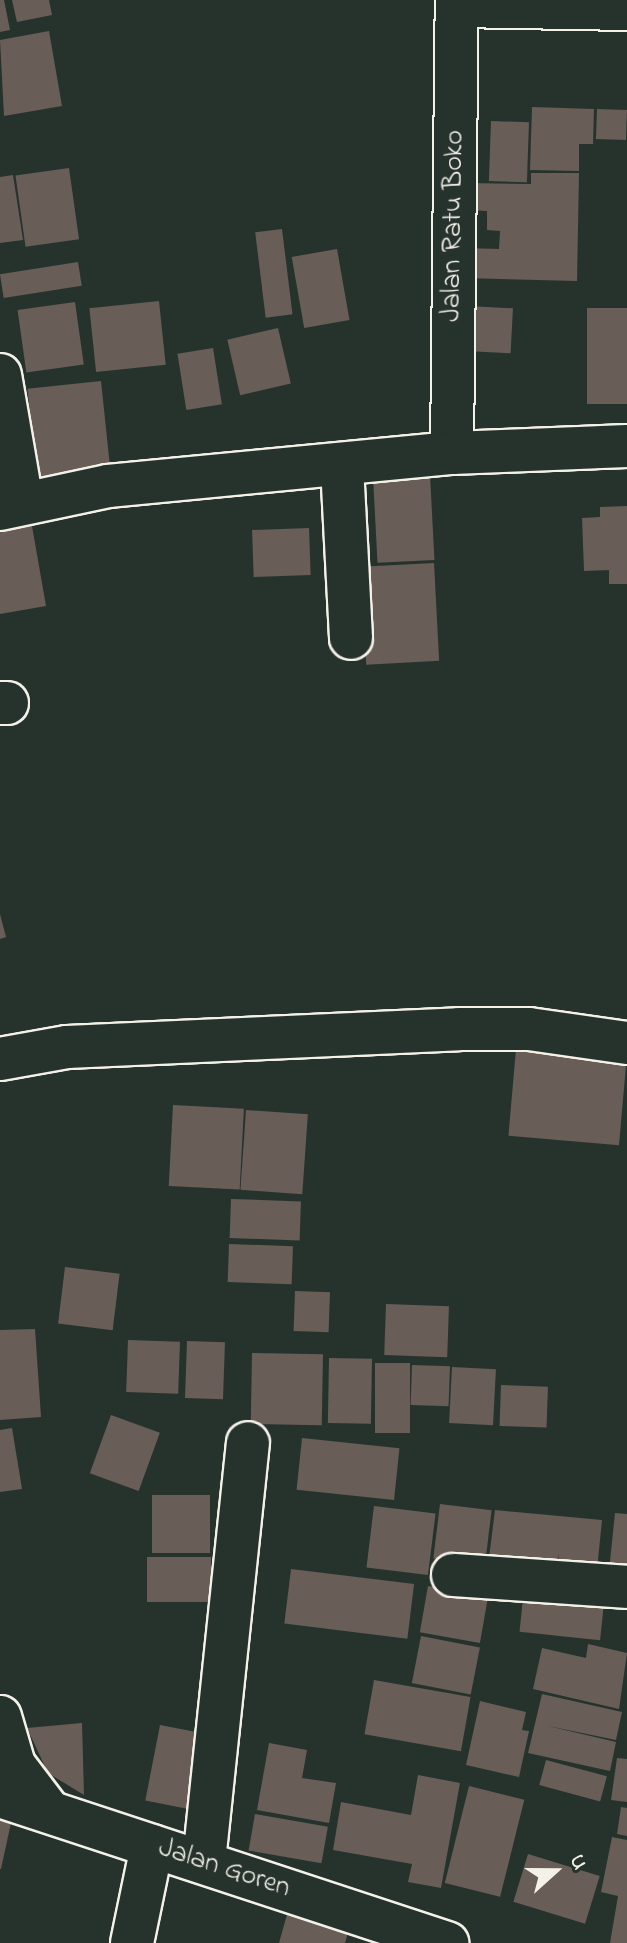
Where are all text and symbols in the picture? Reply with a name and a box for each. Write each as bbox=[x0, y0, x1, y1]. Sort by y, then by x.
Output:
street label: Jalan Ratu Boko bbox=[436, 130, 472, 322]
north arrow bbox=[515, 1831, 595, 1911]
street label: Jalan Goren bbox=[154, 1832, 294, 1906]
text: U bbox=[560, 1850, 595, 1875]

